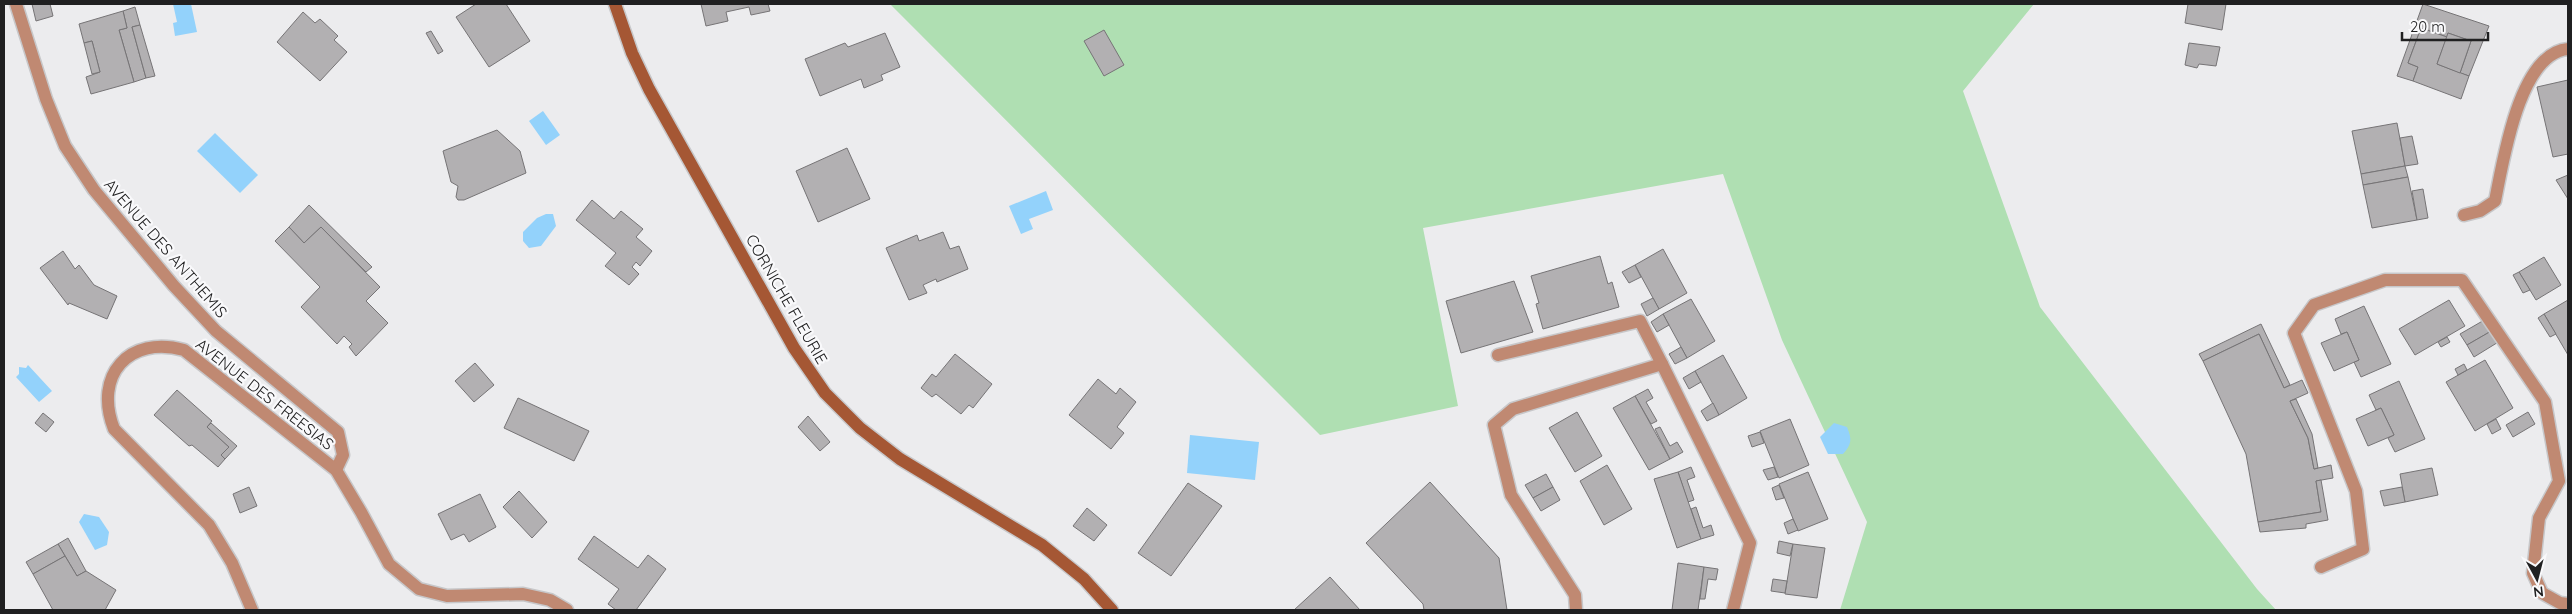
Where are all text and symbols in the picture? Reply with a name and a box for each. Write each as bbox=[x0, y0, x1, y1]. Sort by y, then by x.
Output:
scale bar bbox=[2402, 10, 2488, 42]
text: 20 m bbox=[2410, 17, 2445, 36]
street label: AVENUE DES ANTHEMIS bbox=[100, 174, 232, 322]
street label: CORNICHE FLEURIE bbox=[742, 231, 832, 367]
street label: AVENUE DES FREESIAS bbox=[192, 334, 338, 454]
north arrow bbox=[2512, 554, 2562, 604]
text: N bbox=[2532, 582, 2545, 601]

